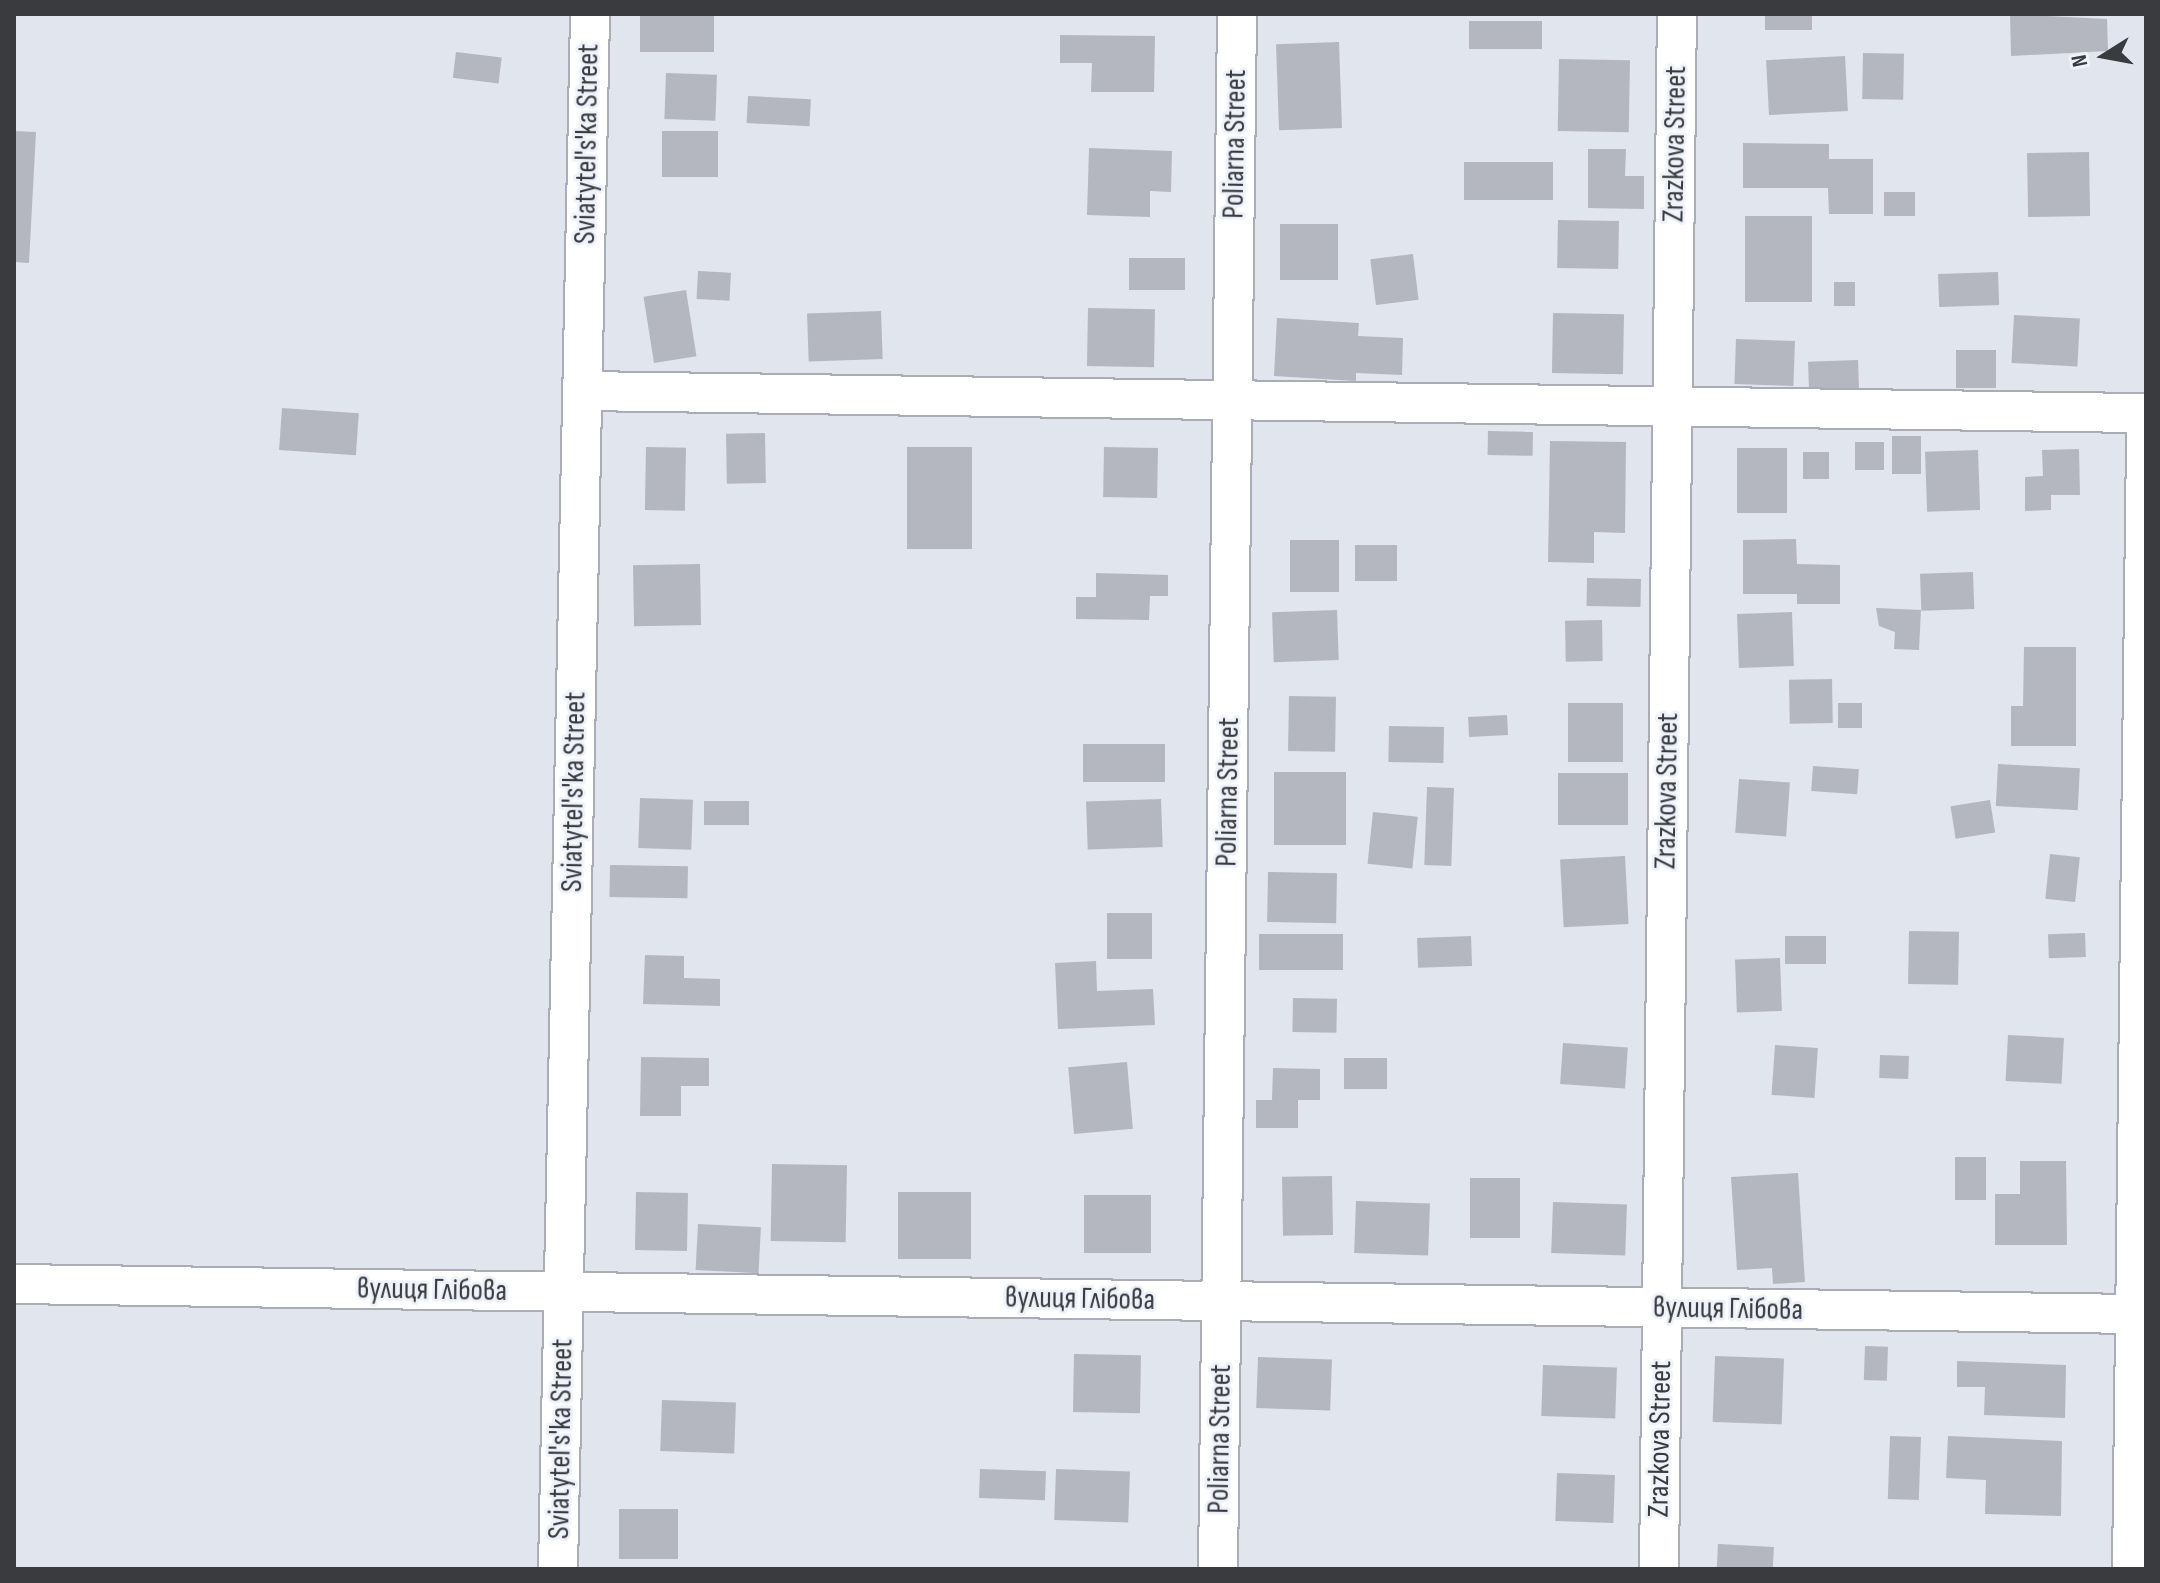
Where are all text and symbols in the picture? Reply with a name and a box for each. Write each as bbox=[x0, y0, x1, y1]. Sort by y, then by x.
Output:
north arrow bbox=[2064, 16, 2144, 96]
street label: Sviatytel's'ka Street bbox=[567, 44, 607, 244]
text: N bbox=[2066, 52, 2094, 69]
street label: Zrazkova Street bbox=[1656, 65, 1694, 223]
street label: Poliarna Street bbox=[1216, 69, 1254, 219]
street label: Sviatytel's'ka Street bbox=[554, 692, 594, 892]
street label: Zrazkova Street bbox=[1648, 712, 1686, 870]
street label: Poliarna Street bbox=[1209, 717, 1247, 867]
street label: вулиця Глібова bbox=[357, 1271, 507, 1309]
street label: вулиця Глібова bbox=[1005, 1280, 1155, 1318]
street label: вулиця Глібова bbox=[1653, 1290, 1803, 1328]
street label: Sviatytel's'ka Street bbox=[541, 1339, 581, 1539]
street label: Zrazkova Street bbox=[1641, 1360, 1679, 1518]
street label: Poliarna Street bbox=[1201, 1364, 1239, 1514]

